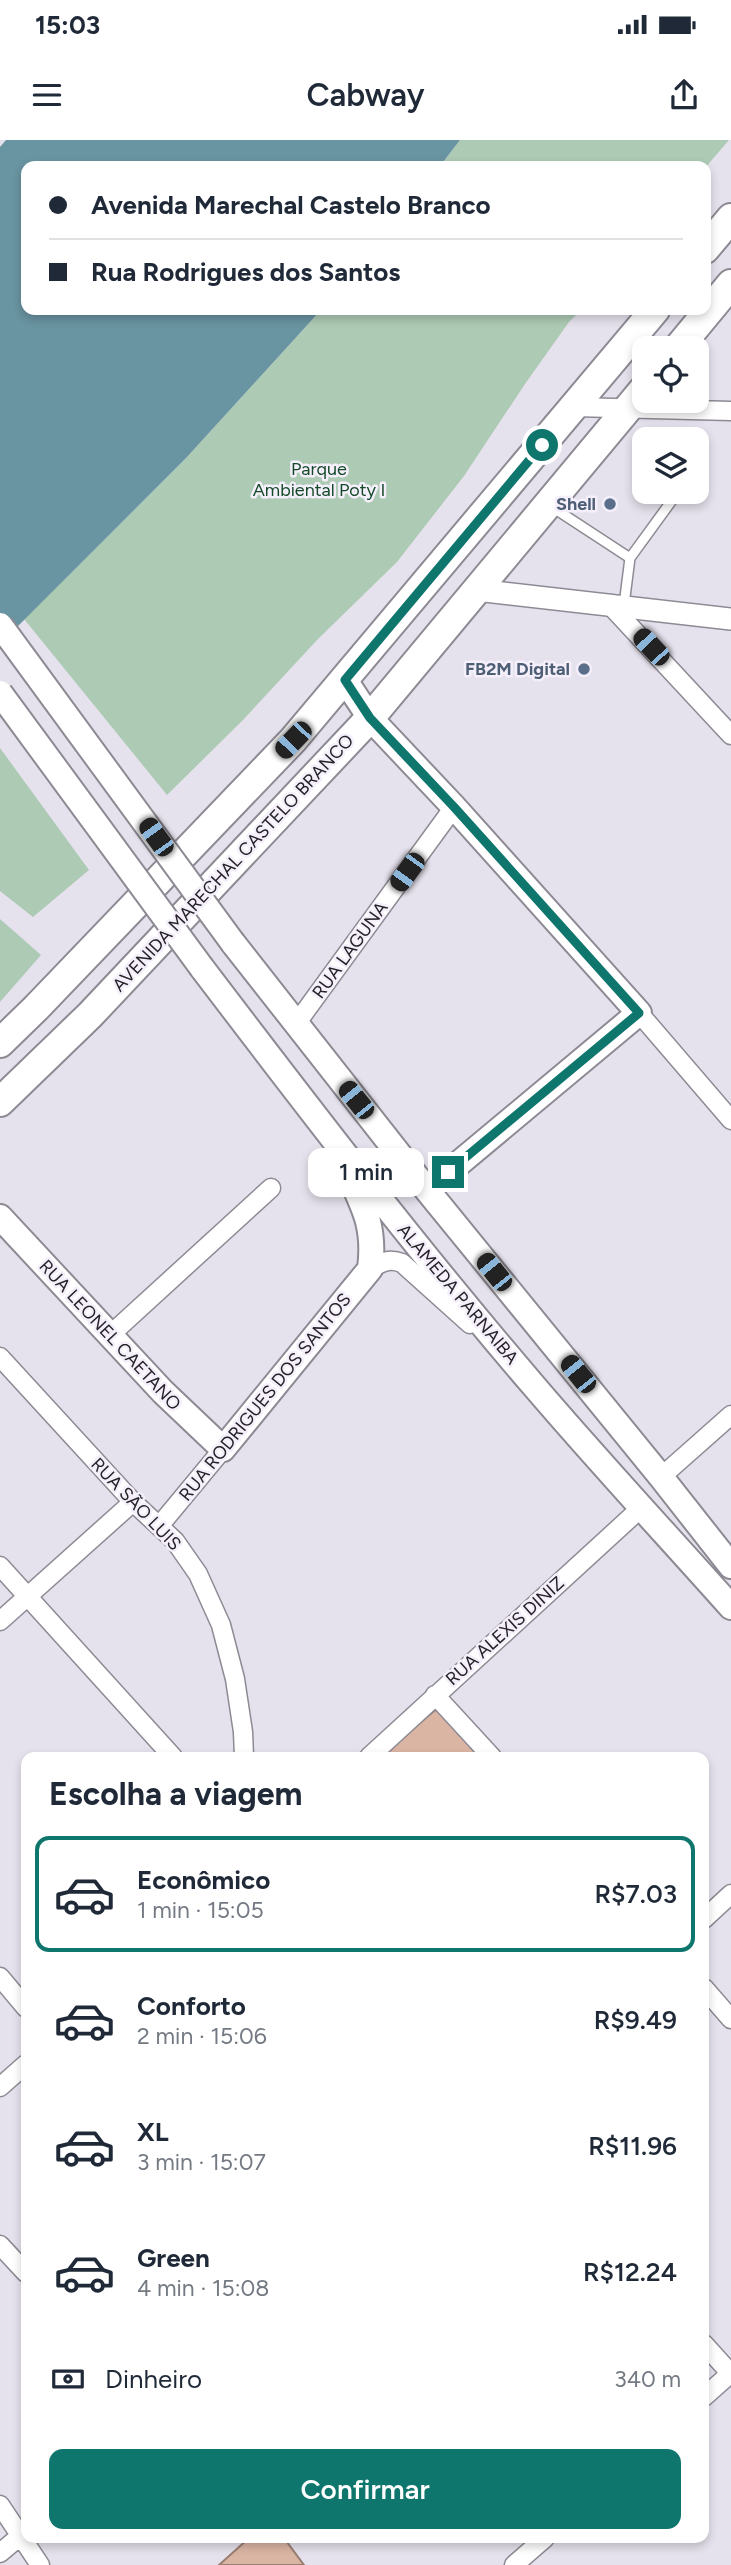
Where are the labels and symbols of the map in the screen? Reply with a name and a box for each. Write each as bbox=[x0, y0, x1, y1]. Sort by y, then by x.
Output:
route start bbox=[526, 429, 558, 461]
park label: Parque Ambiental Poty I bbox=[253, 458, 385, 501]
place label: Shell bbox=[556, 493, 596, 515]
marker: Shell bbox=[602, 496, 618, 512]
car bbox=[629, 624, 674, 670]
place label: FB2M Digital bbox=[465, 658, 570, 680]
marker: FB2M Digital bbox=[576, 661, 592, 677]
car bbox=[271, 718, 316, 762]
street label: AVENIDA MARECHAL CASTELO BRANCO bbox=[108, 730, 358, 996]
car bbox=[136, 814, 177, 860]
car bbox=[387, 849, 428, 895]
street label: RUA LAGUNA bbox=[308, 897, 392, 1003]
car bbox=[335, 1077, 378, 1123]
callout: 1 min bbox=[308, 1147, 424, 1196]
route end bbox=[432, 1156, 464, 1188]
street label: ALAMEDA PARNAIBA bbox=[393, 1219, 523, 1369]
car bbox=[473, 1249, 516, 1295]
street label: RUA LEONEL CAETANO bbox=[35, 1255, 185, 1415]
street label: RUA RODRIGUES DOS SANTOS bbox=[174, 1289, 356, 1505]
car bbox=[557, 1351, 600, 1397]
street label: RUA SÃO LUIS bbox=[86, 1453, 186, 1555]
street label: RUA ALEXIS DINIZ bbox=[441, 1572, 569, 1690]

